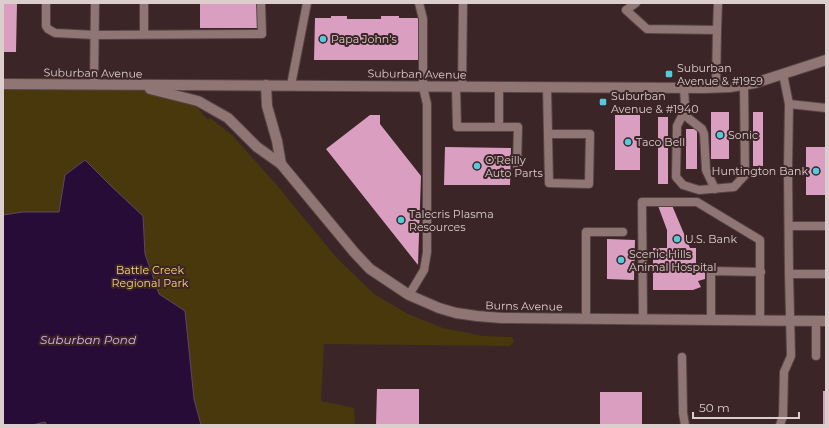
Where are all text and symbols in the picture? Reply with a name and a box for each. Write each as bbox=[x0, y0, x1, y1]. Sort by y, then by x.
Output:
place label: Papa John's bbox=[331, 32, 398, 46]
marker: Papa John's bbox=[318, 34, 328, 44]
place label: Suburban Avenue & #1959 bbox=[677, 61, 763, 88]
street label: Suburban Avenue bbox=[43, 65, 143, 81]
street label: Suburban Avenue bbox=[367, 66, 467, 82]
marker: Suburban Avenue & #1959 bbox=[664, 69, 674, 79]
place label: Suburban Avenue & #1940 bbox=[611, 89, 699, 116]
marker: Suburban Avenue & #1940 bbox=[598, 97, 608, 107]
place label: Sonic bbox=[728, 128, 758, 142]
marker: Sonic bbox=[715, 130, 725, 140]
place label: Taco Bell bbox=[636, 135, 685, 149]
marker: Taco Bell bbox=[623, 137, 633, 147]
place label: O'Reilly Auto Parts bbox=[485, 153, 543, 180]
marker: O'Reilly Auto Parts bbox=[472, 161, 482, 171]
place label: Huntington Bank bbox=[712, 164, 808, 178]
marker: Huntington Bank bbox=[811, 166, 821, 176]
place label: Talecris Plasma Resources bbox=[409, 207, 494, 234]
marker: Talecris Plasma Resources bbox=[396, 215, 406, 225]
place label: U.S. Bank bbox=[685, 232, 737, 246]
marker: U.S. Bank bbox=[672, 234, 682, 244]
place label: Scenic Hills Animal Hospital bbox=[629, 247, 717, 274]
marker: Scenic Hills Animal Hospital bbox=[616, 255, 626, 265]
park label: Battle Creek Regional Park bbox=[112, 263, 189, 290]
street label: Burns Avenue bbox=[485, 298, 563, 314]
water label: Suburban Pond bbox=[40, 332, 137, 347]
scale bar bbox=[693, 394, 799, 420]
text: 50 m bbox=[699, 400, 730, 415]

